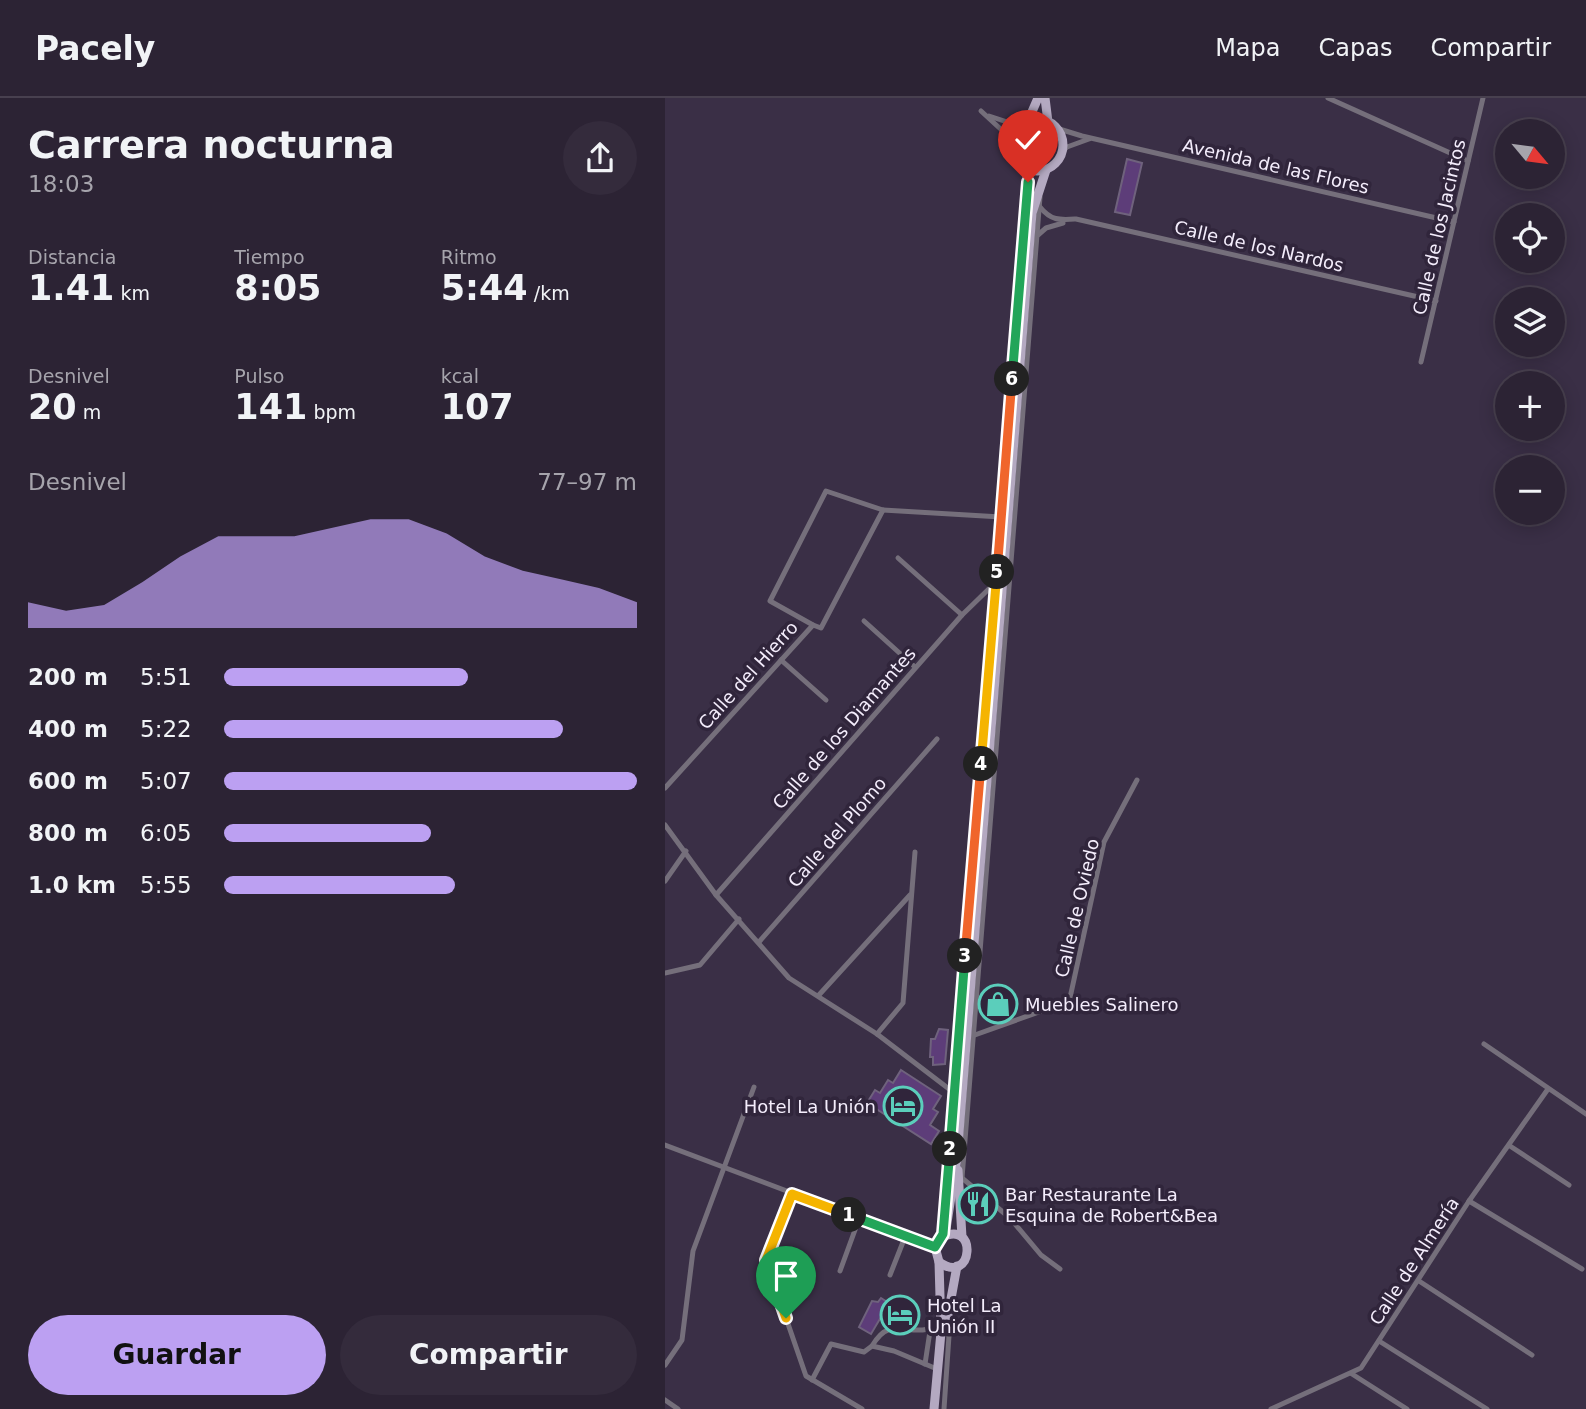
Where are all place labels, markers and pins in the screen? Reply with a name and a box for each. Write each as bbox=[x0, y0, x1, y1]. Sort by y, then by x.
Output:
pin bbox=[998, 110, 1058, 182]
pin: 6 bbox=[995, 362, 1029, 396]
pin: 5 bbox=[979, 554, 1015, 589]
pin: 4 bbox=[963, 746, 999, 782]
pin: 3 bbox=[947, 938, 983, 974]
shop icon: Muebles Salinero bbox=[977, 983, 1019, 1025]
place label: Muebles Salinero bbox=[1025, 994, 1179, 1015]
hotel icon: Hotel La Unión bbox=[882, 1085, 924, 1127]
place label: Hotel La Unión bbox=[744, 1096, 876, 1117]
pin: 2 bbox=[933, 1132, 967, 1166]
restaurant icon: Bar Restaurante La Esquina de Robert&Bea bbox=[957, 1183, 999, 1225]
place label: Bar Restaurante La Esquina de Robert&Bea bbox=[1005, 1184, 1218, 1226]
pin: 1 bbox=[831, 1198, 867, 1232]
pin bbox=[756, 1246, 816, 1318]
hotel icon: Hotel La Unión II bbox=[879, 1294, 921, 1336]
place label: Hotel La Unión II bbox=[927, 1295, 1001, 1337]

